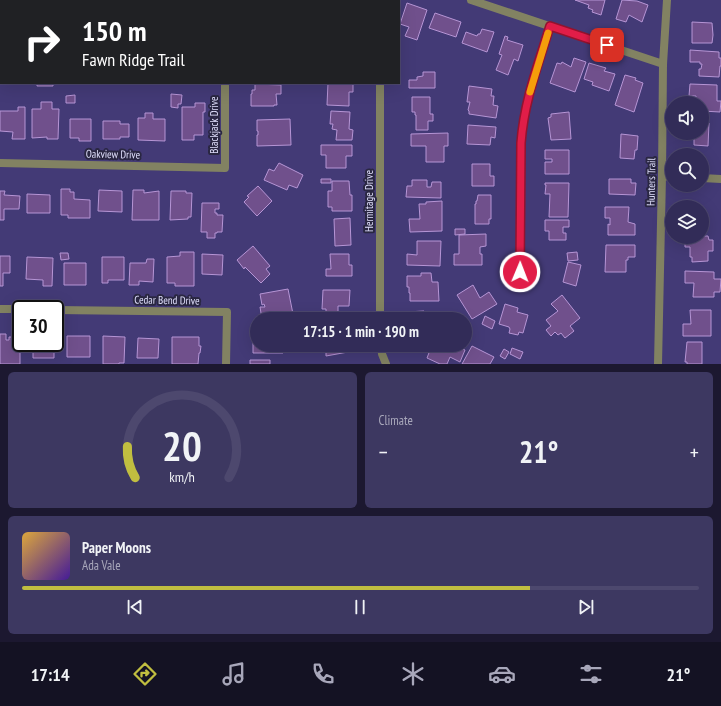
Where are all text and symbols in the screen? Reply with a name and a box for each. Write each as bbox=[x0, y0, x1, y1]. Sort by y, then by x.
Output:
text: 150 m bbox=[82, 12, 146, 49]
icon: right bbox=[16, 16, 68, 68]
pin bbox=[590, 28, 624, 62]
icon: arrive bbox=[596, 34, 618, 56]
text: Fawn Ridge Trail bbox=[82, 48, 185, 71]
street label: Blackjack Drive bbox=[207, 96, 221, 154]
map controls bbox=[665, 96, 709, 244]
button: sound bbox=[665, 96, 709, 140]
street label: Oakview Drive bbox=[86, 147, 141, 161]
button: search bbox=[665, 148, 709, 192]
street label: Hunters Trail bbox=[644, 157, 658, 206]
street label: Hermitage Drive bbox=[362, 170, 376, 232]
button: layers bbox=[665, 200, 709, 244]
position arrow bbox=[499, 251, 541, 293]
street label: Cedar Bend Drive bbox=[134, 292, 200, 308]
speed limit sign: 30 bbox=[12, 300, 64, 352]
text: 17:15 · 1 min · 190 m bbox=[303, 322, 419, 341]
text: Climate bbox=[379, 412, 413, 429]
text: 20 bbox=[162, 419, 202, 472]
text: 21° bbox=[519, 432, 559, 471]
text: − bbox=[379, 438, 388, 466]
text: + bbox=[690, 438, 699, 466]
text: km/h bbox=[170, 467, 195, 486]
text: Paper Moons bbox=[82, 538, 151, 557]
text: Ada Vale bbox=[82, 557, 121, 574]
icon: previous bbox=[124, 596, 146, 618]
icon: pause bbox=[349, 596, 371, 618]
icon: next bbox=[575, 596, 597, 618]
icon: directions bbox=[131, 660, 159, 688]
icon: music bbox=[220, 660, 248, 688]
icon: phone bbox=[309, 660, 337, 688]
icon: climate bbox=[399, 660, 427, 688]
icon: car bbox=[488, 660, 516, 688]
icon: filters bbox=[577, 660, 605, 688]
text: 17:14 bbox=[31, 663, 70, 686]
text: 21° bbox=[667, 663, 690, 686]

